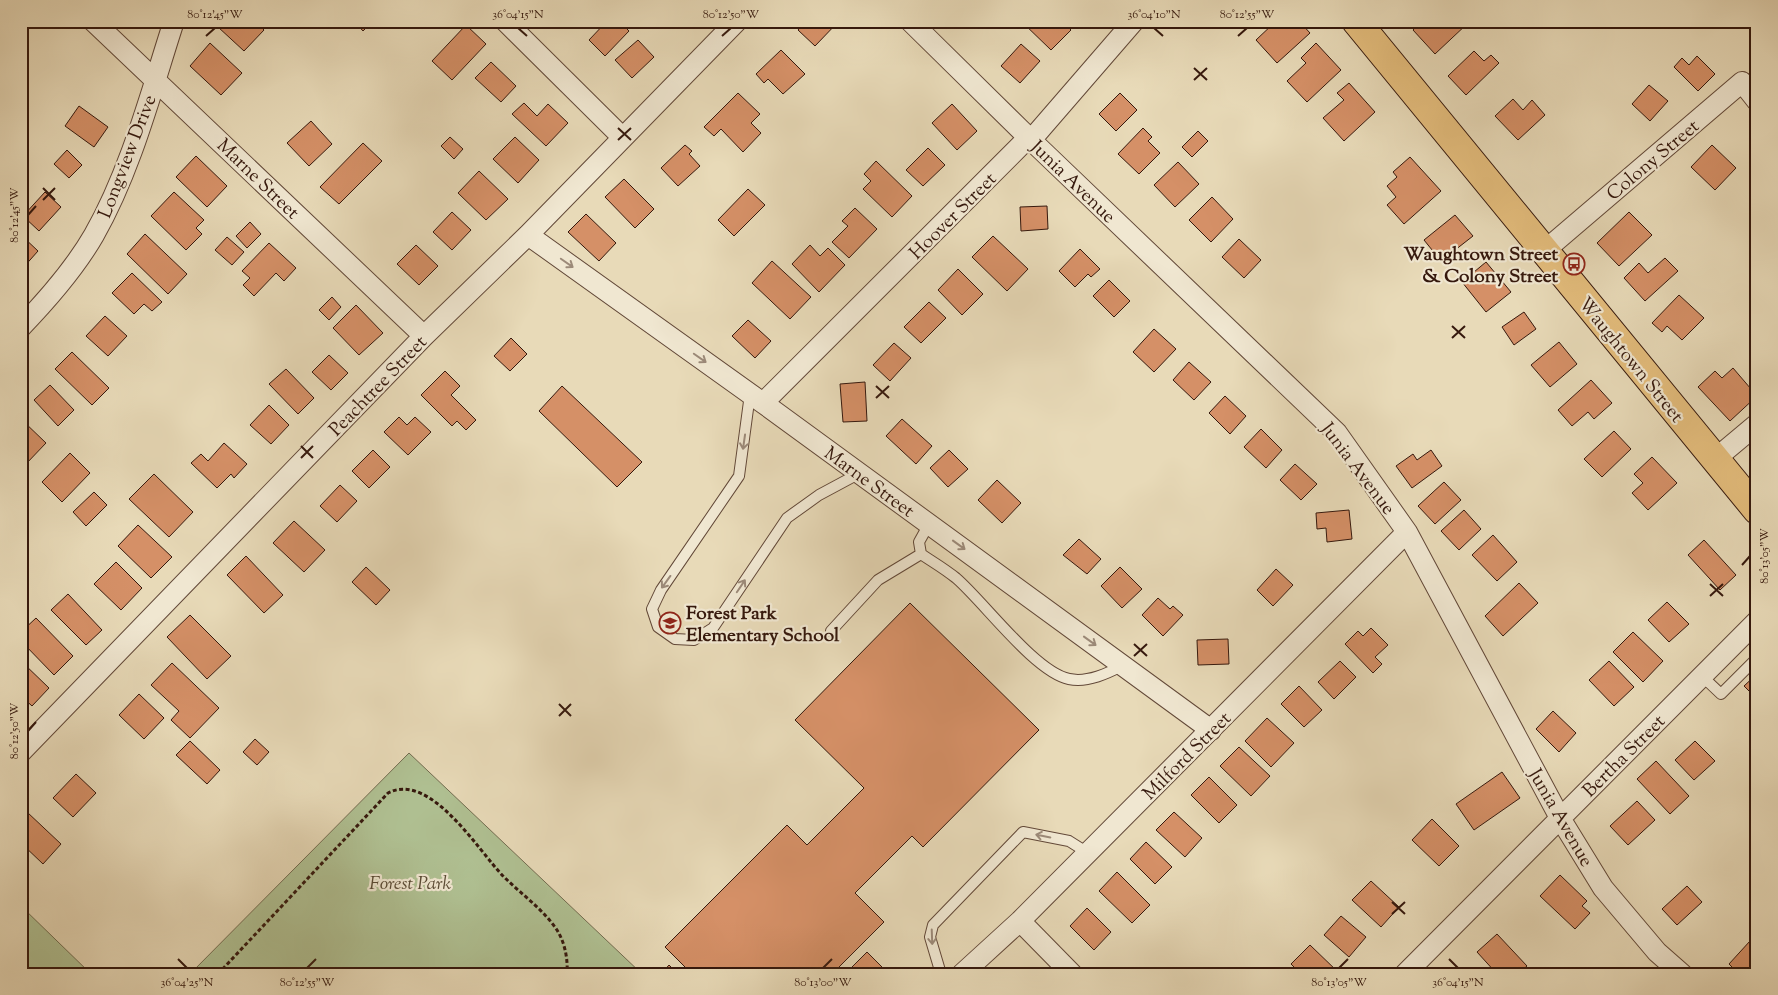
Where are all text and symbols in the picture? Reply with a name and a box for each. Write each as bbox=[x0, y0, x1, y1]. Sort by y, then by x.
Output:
text: 80°12'45"W bbox=[187, 6, 243, 24]
text: 36°04'15"N bbox=[492, 6, 544, 24]
text: 80°12'50"W bbox=[703, 6, 760, 24]
text: 36°04'10"N bbox=[1127, 6, 1181, 24]
text: 80°12'55"W bbox=[1220, 6, 1275, 24]
street label: Longview Drive bbox=[92, 91, 164, 222]
street label: Colony Street bbox=[1601, 114, 1706, 208]
street label: Marne Street bbox=[210, 133, 305, 227]
street label: Junia Avenue bbox=[1023, 134, 1121, 231]
street label: Hoover Street bbox=[904, 167, 1004, 267]
text: 80°12'45"W bbox=[6, 187, 24, 243]
place label: Waughtown Street & Colony Street bbox=[1403, 242, 1559, 291]
bus stop icon: Waughtown Street & Colony Street bbox=[1562, 252, 1586, 276]
one-way arrow bbox=[560, 258, 573, 269]
street label: Waughtown Street bbox=[1571, 292, 1689, 430]
street label: Peachtree Street bbox=[324, 330, 434, 443]
one-way arrow bbox=[692, 353, 706, 363]
street label: Junia Avenue bbox=[1313, 417, 1401, 521]
one-way arrow bbox=[739, 434, 749, 450]
street label: Marne Street bbox=[818, 441, 920, 525]
text: 80°13'05"W bbox=[1756, 528, 1774, 584]
one-way arrow bbox=[952, 540, 966, 550]
one-way arrow bbox=[661, 575, 671, 589]
one-way arrow bbox=[736, 579, 746, 593]
place label: Forest Park Elementary School bbox=[686, 601, 840, 650]
school or university icon: Forest Park Elementary School bbox=[658, 611, 682, 635]
one-way arrow bbox=[1083, 636, 1097, 646]
text: 80°12'50"W bbox=[6, 702, 24, 759]
street label: Milford Street bbox=[1137, 706, 1239, 807]
street label: Bertha Street bbox=[1577, 709, 1673, 804]
street label: Junia Avenue bbox=[1520, 763, 1599, 872]
one-way arrow bbox=[1036, 831, 1052, 840]
park label: Forest Park bbox=[369, 871, 451, 898]
one-way arrow bbox=[928, 928, 937, 944]
text: 36°04'25"N bbox=[161, 974, 214, 992]
text: 80°12'55"W bbox=[280, 974, 335, 992]
text: 80°13'00"W bbox=[794, 974, 852, 992]
text: 80°13'05"W bbox=[1311, 974, 1367, 992]
text: 36°04'15"N bbox=[1432, 974, 1484, 992]

